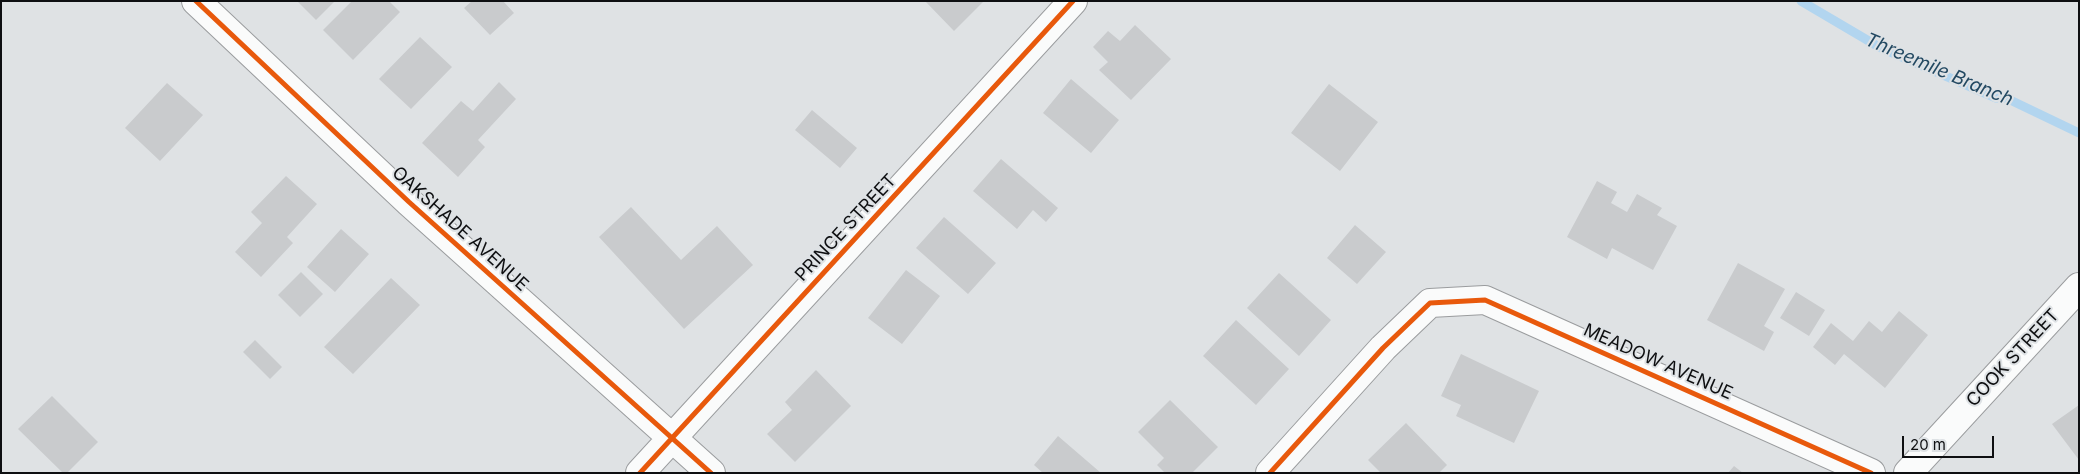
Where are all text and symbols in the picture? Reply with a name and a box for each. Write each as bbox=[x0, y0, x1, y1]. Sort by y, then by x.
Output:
water label: Threemile Branch bbox=[1862, 29, 2016, 111]
street label: OAKSHADE AVENUE bbox=[387, 162, 533, 296]
street label: PRINCE STREET bbox=[791, 170, 901, 286]
street label: COOK STREET bbox=[1962, 305, 2064, 411]
street label: MEADOW AVENUE bbox=[1580, 319, 1736, 405]
scale bar bbox=[1905, 426, 1998, 458]
text: 20 m bbox=[1910, 435, 1946, 454]

